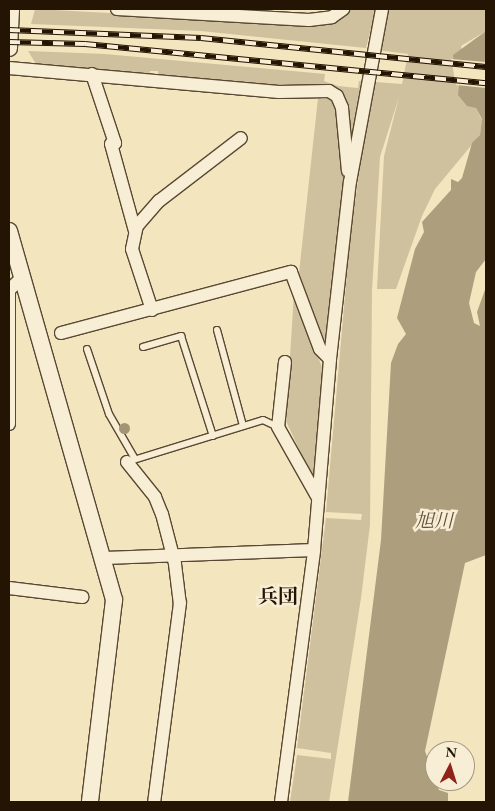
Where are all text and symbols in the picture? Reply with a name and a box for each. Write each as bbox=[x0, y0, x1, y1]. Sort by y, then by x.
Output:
water label: 旭川 bbox=[415, 510, 453, 532]
district label: 兵団 bbox=[258, 584, 298, 608]
north arrow bbox=[425, 741, 475, 791]
text: N bbox=[445, 743, 458, 762]

